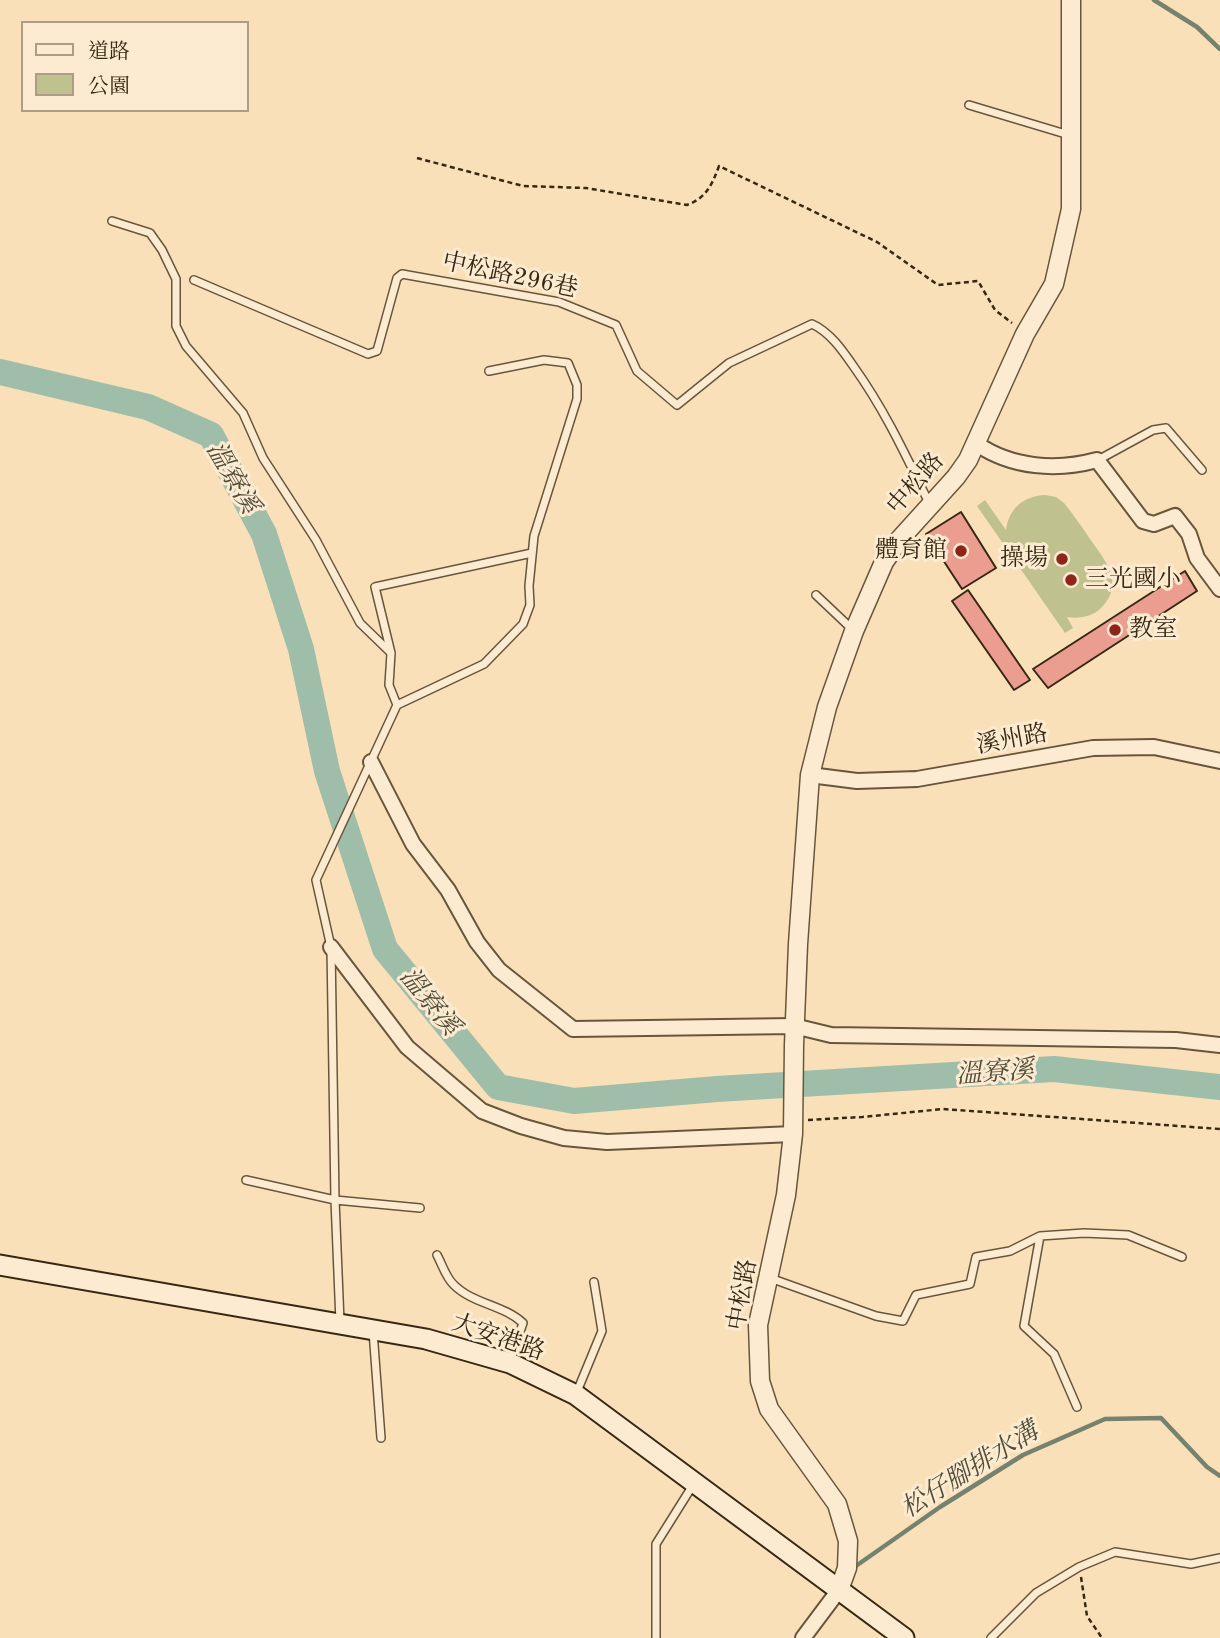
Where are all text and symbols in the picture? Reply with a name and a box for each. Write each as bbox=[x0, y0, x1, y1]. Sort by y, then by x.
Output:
legend bbox=[21, 21, 248, 112]
text: 道路 bbox=[88, 42, 130, 63]
text: 公園 bbox=[88, 77, 130, 98]
street label: 中松路296巷 bbox=[440, 248, 580, 304]
water label: 溫寮溪 bbox=[199, 436, 265, 520]
street label: 中松路 bbox=[882, 447, 950, 521]
place label: 體育館 bbox=[875, 537, 947, 565]
marker: 體育館 bbox=[953, 543, 969, 559]
place label: 操場 bbox=[1000, 545, 1048, 573]
marker: 操場 bbox=[1054, 551, 1070, 567]
place label: 三光國小 bbox=[1085, 566, 1181, 594]
marker: 三光國小 bbox=[1063, 572, 1079, 588]
place label: 教室 bbox=[1129, 616, 1177, 644]
marker: 教室 bbox=[1107, 622, 1123, 638]
street label: 溪州路 bbox=[974, 720, 1050, 760]
water label: 溫寮溪 bbox=[392, 962, 466, 1042]
water label: 溫寮溪 bbox=[955, 1055, 1035, 1091]
street label: 中松路 bbox=[723, 1257, 763, 1333]
street label: 大安港路 bbox=[448, 1309, 548, 1367]
water label: 松仔腳排水溝 bbox=[896, 1416, 1044, 1526]

